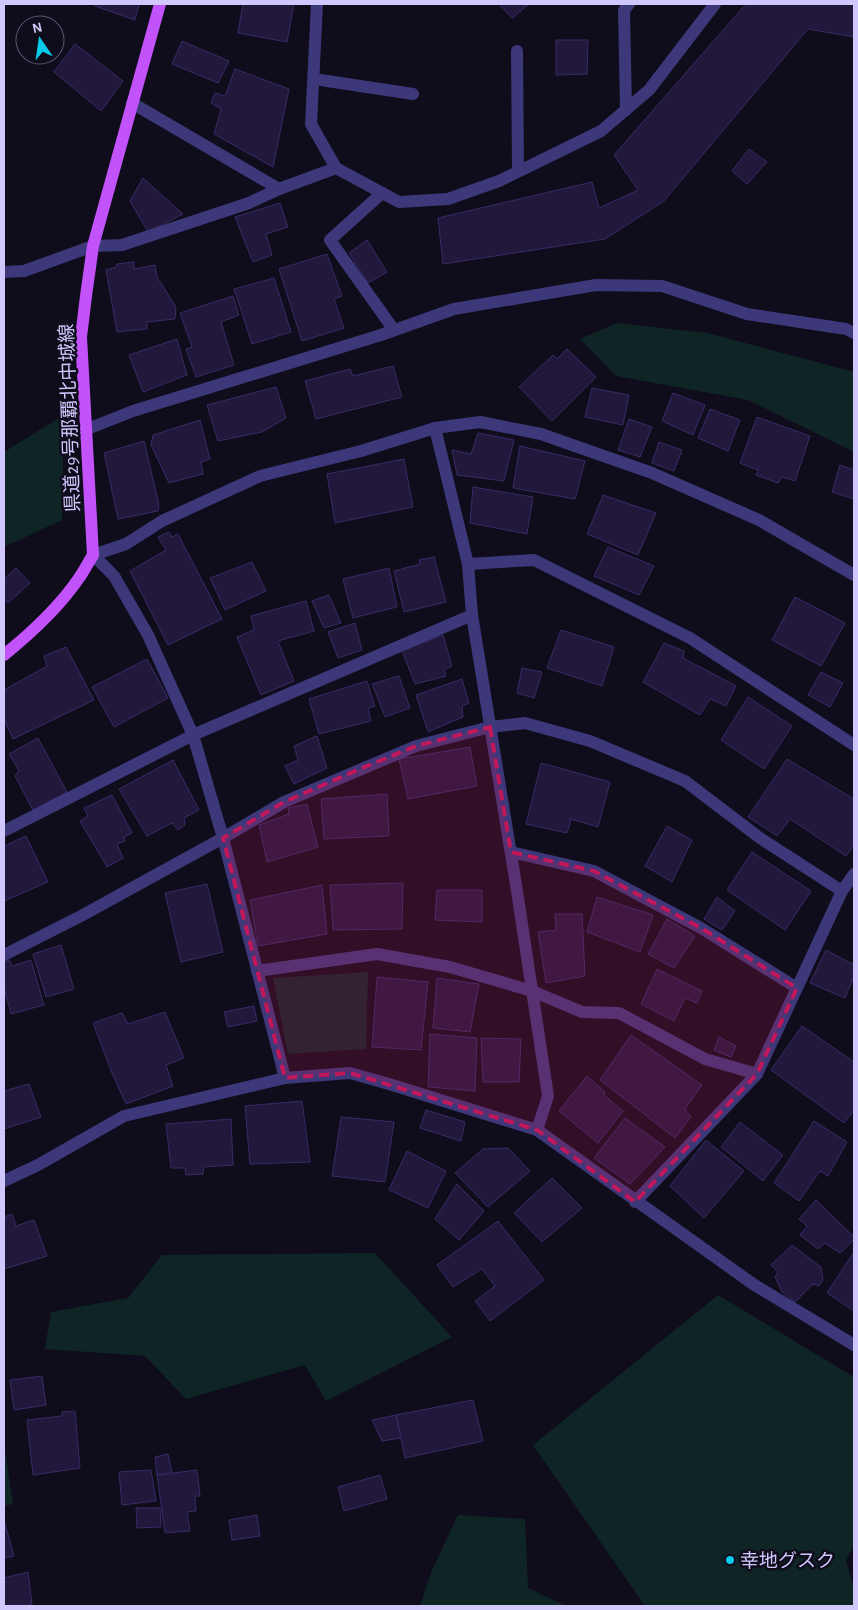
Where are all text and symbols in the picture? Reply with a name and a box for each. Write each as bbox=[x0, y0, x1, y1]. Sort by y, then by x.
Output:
north arrow bbox=[15, 15, 65, 65]
text: N bbox=[31, 20, 44, 36]
street label: 県道29号那覇北中城線 bbox=[57, 323, 83, 513]
place label: 幸地グスク bbox=[740, 1551, 835, 1571]
marker: 幸地グスク bbox=[724, 1554, 736, 1566]

